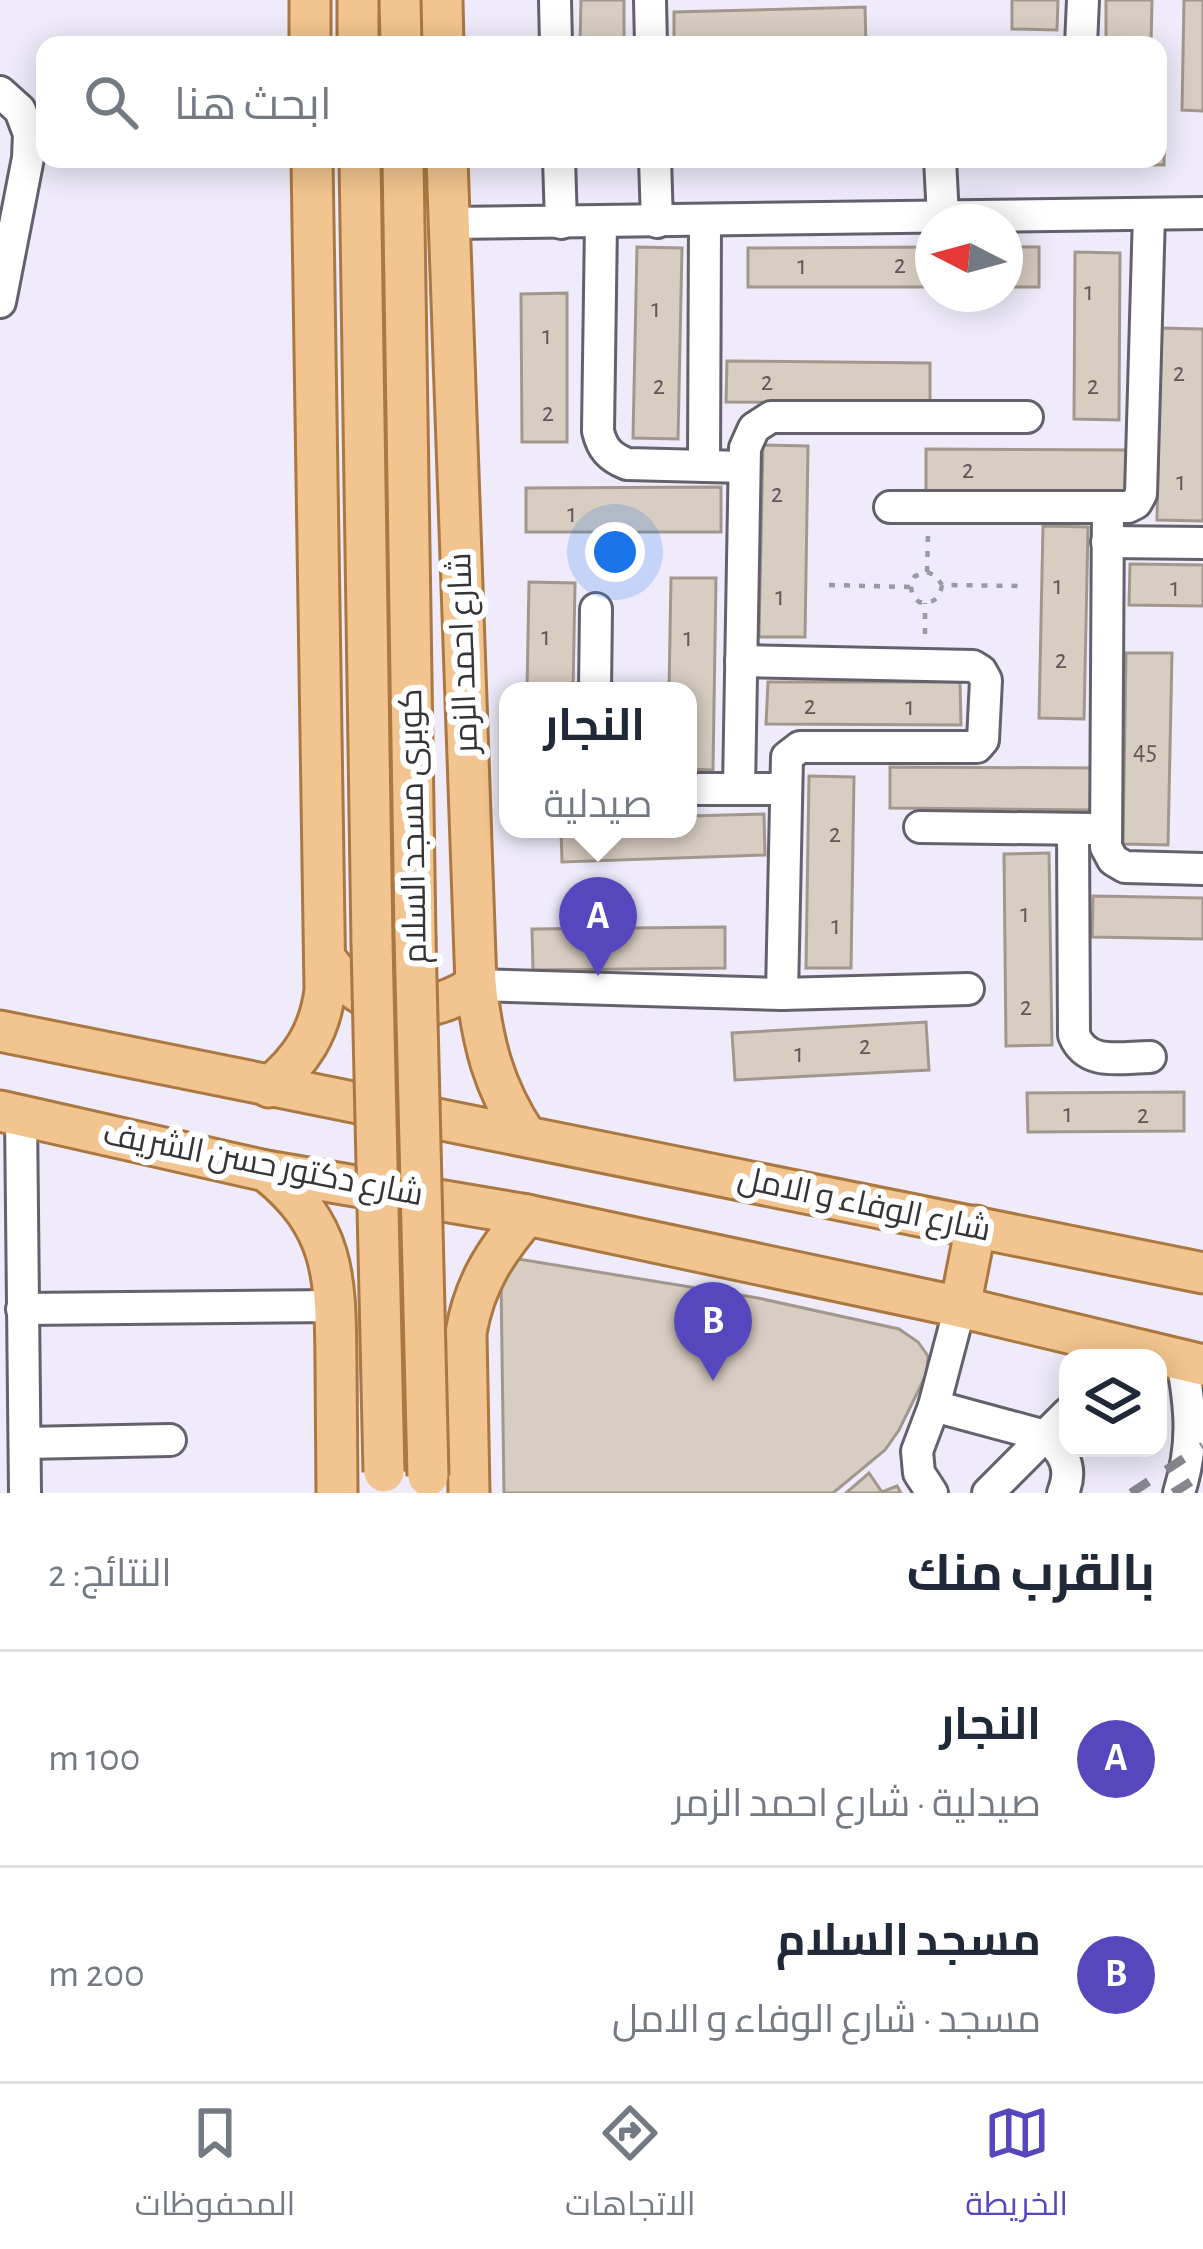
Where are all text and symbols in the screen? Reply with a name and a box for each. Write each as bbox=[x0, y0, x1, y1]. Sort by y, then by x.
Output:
search box bbox=[36, 36, 1167, 168]
icon: search bbox=[78, 69, 144, 135]
text: ابحث هنا bbox=[174, 83, 332, 128]
north arrow bbox=[915, 204, 1023, 312]
house number: 2 bbox=[894, 251, 906, 278]
house number: 1 bbox=[797, 252, 807, 279]
house number: 1 bbox=[1084, 278, 1094, 305]
house number: 1 bbox=[651, 295, 661, 322]
house number: 1 bbox=[542, 322, 552, 349]
house number: 2 bbox=[1173, 359, 1185, 386]
house number: 2 bbox=[761, 368, 773, 395]
house number: 2 bbox=[653, 372, 665, 399]
house number: 2 bbox=[1087, 372, 1099, 399]
house number: 2 bbox=[542, 399, 554, 426]
house number: 2 bbox=[962, 456, 974, 483]
house number: 1 bbox=[1176, 468, 1186, 495]
house number: 2 bbox=[771, 480, 783, 507]
house number: 1 bbox=[567, 500, 577, 527]
your location bbox=[585, 522, 645, 582]
street label: شارع احمد الزمر bbox=[443, 552, 488, 756]
house number: 1 bbox=[1053, 572, 1063, 599]
house number: 1 bbox=[1170, 574, 1180, 601]
house number: 1 bbox=[775, 583, 785, 610]
house number: 1 bbox=[541, 623, 551, 650]
house number: 1 bbox=[683, 624, 693, 651]
house number: 2 bbox=[1055, 646, 1067, 673]
popup bbox=[499, 682, 697, 838]
street label: كوبرى مسجد السلام bbox=[395, 688, 437, 964]
house number: 2 bbox=[804, 692, 816, 719]
house number: 1 bbox=[905, 693, 915, 720]
text: النجار bbox=[543, 704, 645, 749]
house number: 45 bbox=[1133, 737, 1157, 764]
text: صيدلية bbox=[543, 786, 653, 825]
house number: 2 bbox=[829, 820, 841, 847]
pin: A bbox=[559, 877, 637, 976]
house number: 1 bbox=[1020, 900, 1030, 927]
house number: 1 bbox=[831, 912, 841, 939]
house number: 2 bbox=[1020, 993, 1032, 1020]
house number: 2 bbox=[859, 1032, 871, 1059]
house number: 1 bbox=[794, 1040, 804, 1067]
house number: 1 bbox=[1063, 1100, 1073, 1127]
house number: 2 bbox=[1137, 1101, 1149, 1128]
street label: شارع دكتور حسن الشريف bbox=[99, 1117, 426, 1216]
street label: شارع الوفاء و الامل bbox=[734, 1161, 994, 1252]
pin: B bbox=[674, 1282, 752, 1381]
map controls bbox=[1059, 1349, 1167, 1457]
button: layers bbox=[1059, 1349, 1167, 1457]
text: بالقرب منك bbox=[907, 1549, 1155, 1600]
text: النتائج: 2 bbox=[48, 1555, 172, 1594]
text: النجار bbox=[939, 1703, 1041, 1748]
text: 100 m bbox=[48, 1739, 140, 1778]
text: A bbox=[1104, 1739, 1128, 1778]
text: صيدلية · شارع احمد الزمر bbox=[673, 1785, 1041, 1824]
text: مسجد السلام bbox=[776, 1919, 1041, 1964]
text: 200 m bbox=[48, 1955, 145, 1994]
text: B bbox=[1105, 1955, 1127, 1994]
text: مسجد · شارع الوفاء و الامل bbox=[612, 2001, 1041, 2040]
tab: المحفوظات bbox=[135, 2100, 295, 2234]
tab: الاتجاهات bbox=[565, 2100, 696, 2234]
tab: الخريطة bbox=[965, 2100, 1068, 2234]

